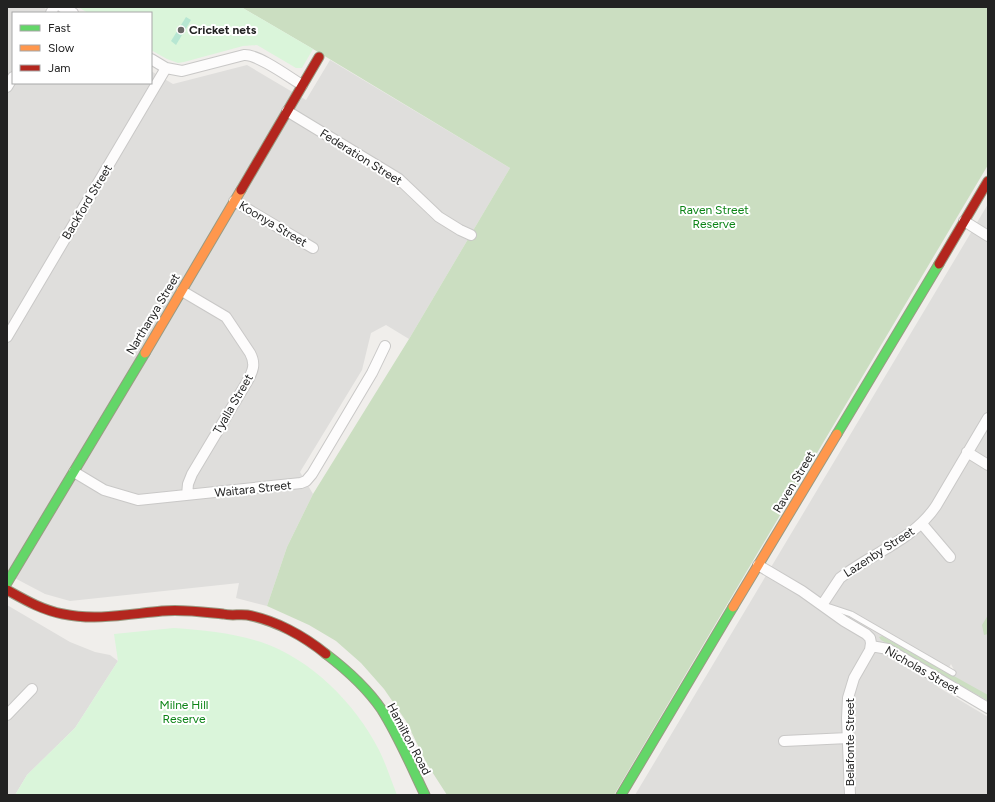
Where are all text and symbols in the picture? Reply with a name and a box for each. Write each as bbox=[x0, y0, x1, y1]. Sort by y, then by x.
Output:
legend bbox=[12, 12, 152, 84]
text: Fast bbox=[48, 21, 71, 35]
place label: Cricket nets bbox=[189, 23, 257, 37]
marker: Cricket nets bbox=[176, 25, 186, 35]
text: Slow bbox=[48, 41, 75, 55]
text: Jam bbox=[48, 61, 71, 75]
street label: Federation Street bbox=[317, 126, 405, 188]
street label: Backford Street bbox=[59, 162, 115, 242]
street label: Koonya Street bbox=[237, 198, 310, 250]
park label: Raven Street Reserve bbox=[679, 203, 749, 231]
street label: Narthanya Street bbox=[123, 270, 183, 357]
street label: Tyalla Street bbox=[210, 371, 256, 436]
street label: Raven Street bbox=[770, 448, 818, 515]
street label: Waitara Street bbox=[214, 478, 293, 500]
street label: Lazenby Street bbox=[841, 524, 917, 580]
street label: Nicholas Street bbox=[882, 643, 962, 697]
street label: Belafonte Street bbox=[843, 697, 857, 786]
park label: Milne Hill Reserve bbox=[160, 698, 208, 726]
street label: Hamilton Road bbox=[384, 701, 434, 777]

